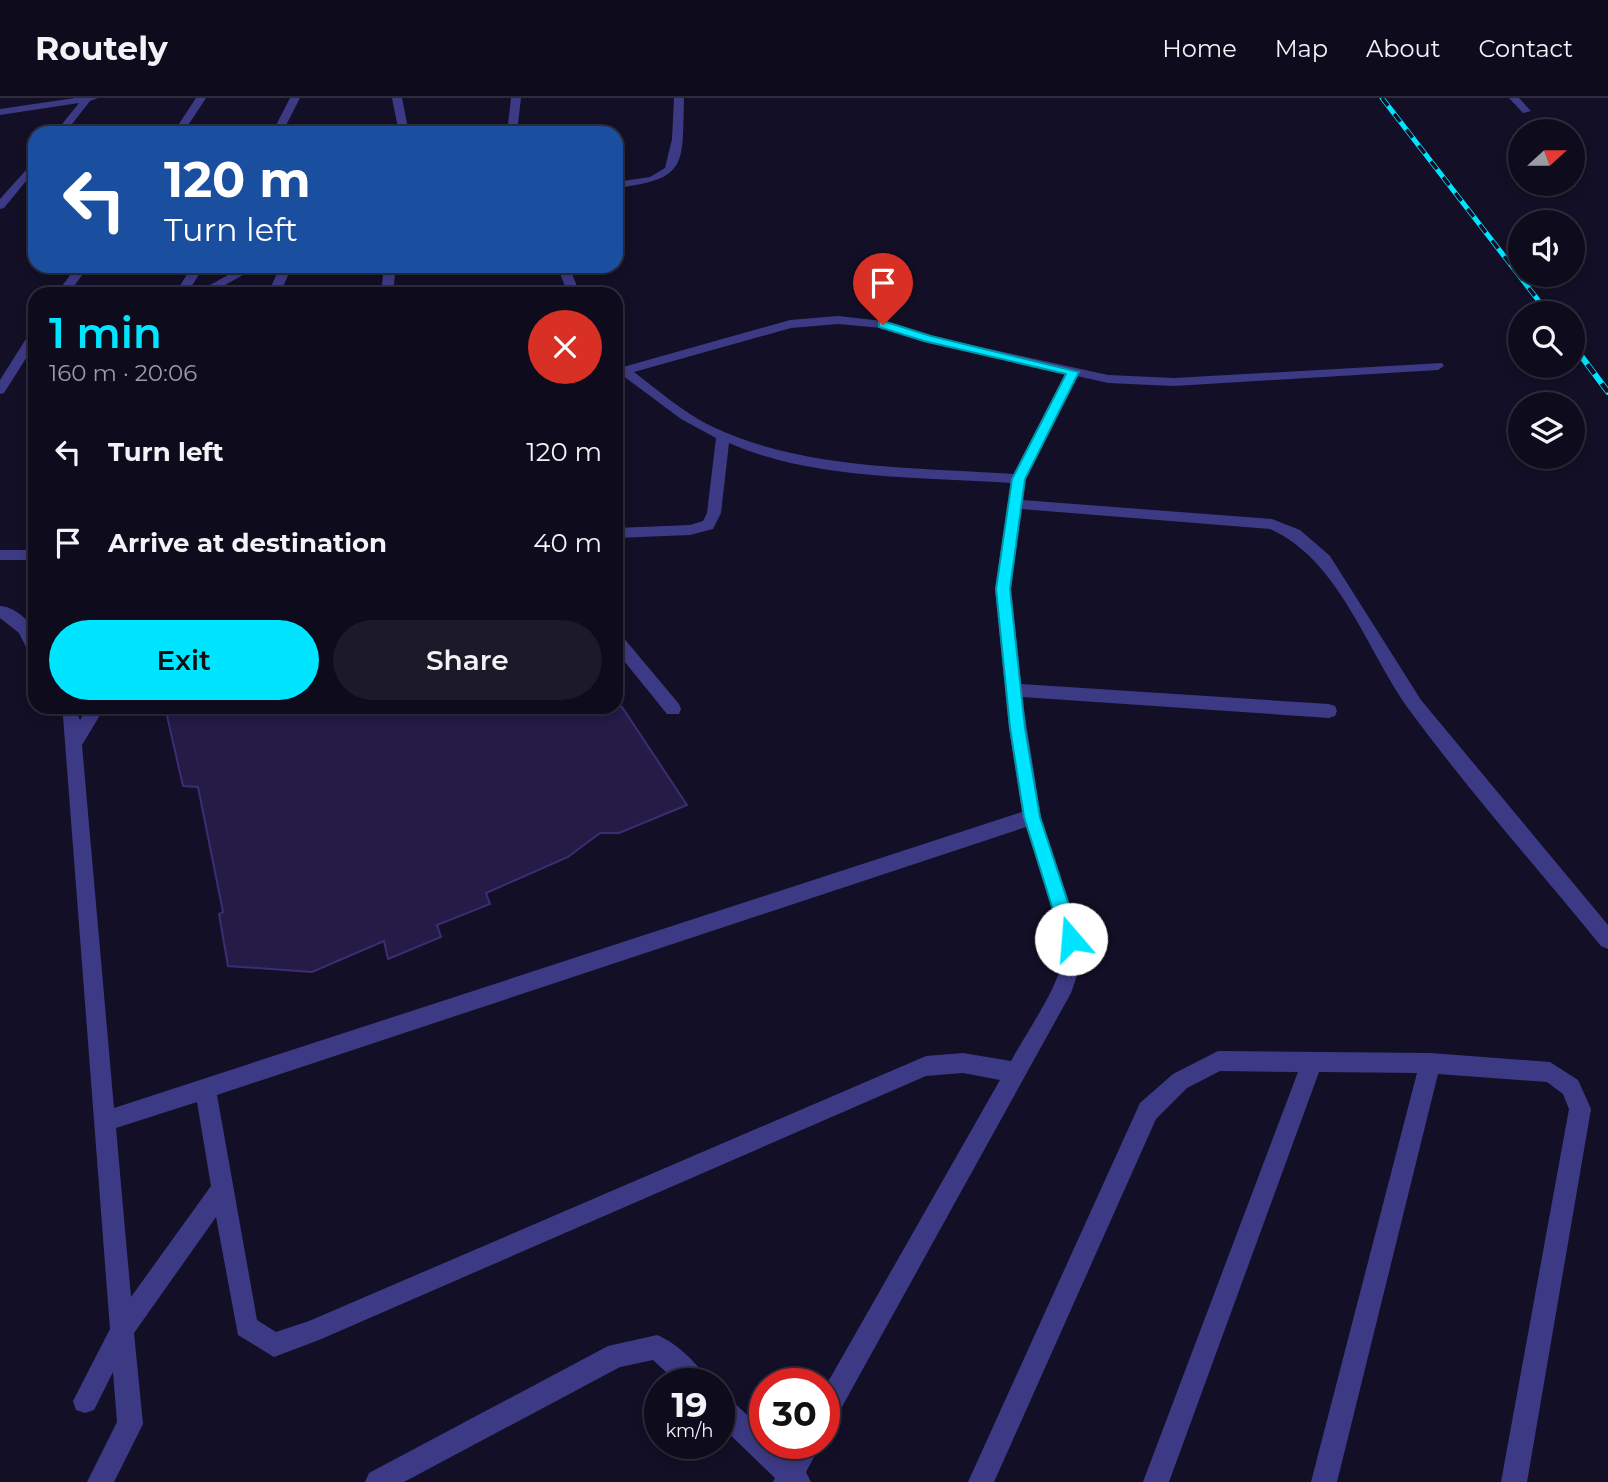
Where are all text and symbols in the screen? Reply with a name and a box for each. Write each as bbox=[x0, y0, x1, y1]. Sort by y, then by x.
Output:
text: Routely bbox=[35, 28, 168, 68]
text: Home bbox=[1162, 34, 1237, 63]
text: Map bbox=[1275, 34, 1328, 63]
text: About bbox=[1366, 34, 1440, 63]
text: Contact bbox=[1478, 34, 1573, 63]
north arrow bbox=[1508, 119, 1586, 196]
map controls bbox=[1508, 119, 1585, 469]
text: 120 m bbox=[164, 150, 311, 209]
icon: left bbox=[49, 154, 140, 245]
text: Turn left bbox=[164, 210, 298, 249]
button: sound bbox=[1508, 210, 1585, 287]
pin bbox=[853, 253, 913, 325]
icon: arrive bbox=[864, 264, 902, 302]
button: search bbox=[1508, 301, 1585, 378]
text: 1 min bbox=[49, 307, 162, 359]
button: close bbox=[528, 310, 602, 384]
text: 160 m · 20:06 bbox=[49, 359, 197, 387]
button: layers bbox=[1508, 392, 1585, 469]
icon: left bbox=[49, 433, 87, 471]
text: Turn left bbox=[108, 436, 224, 468]
text: 120 m bbox=[526, 436, 602, 468]
icon: arrive bbox=[49, 524, 87, 562]
text: Arrive at destination bbox=[108, 527, 387, 559]
text: 40 m bbox=[533, 527, 602, 559]
button: Exit bbox=[49, 620, 319, 700]
button: Share bbox=[333, 620, 602, 700]
position arrow bbox=[1034, 902, 1108, 976]
speed limit sign: 30 bbox=[749, 1368, 840, 1459]
text: 19 bbox=[671, 1383, 708, 1426]
text: km/h bbox=[665, 1420, 714, 1442]

